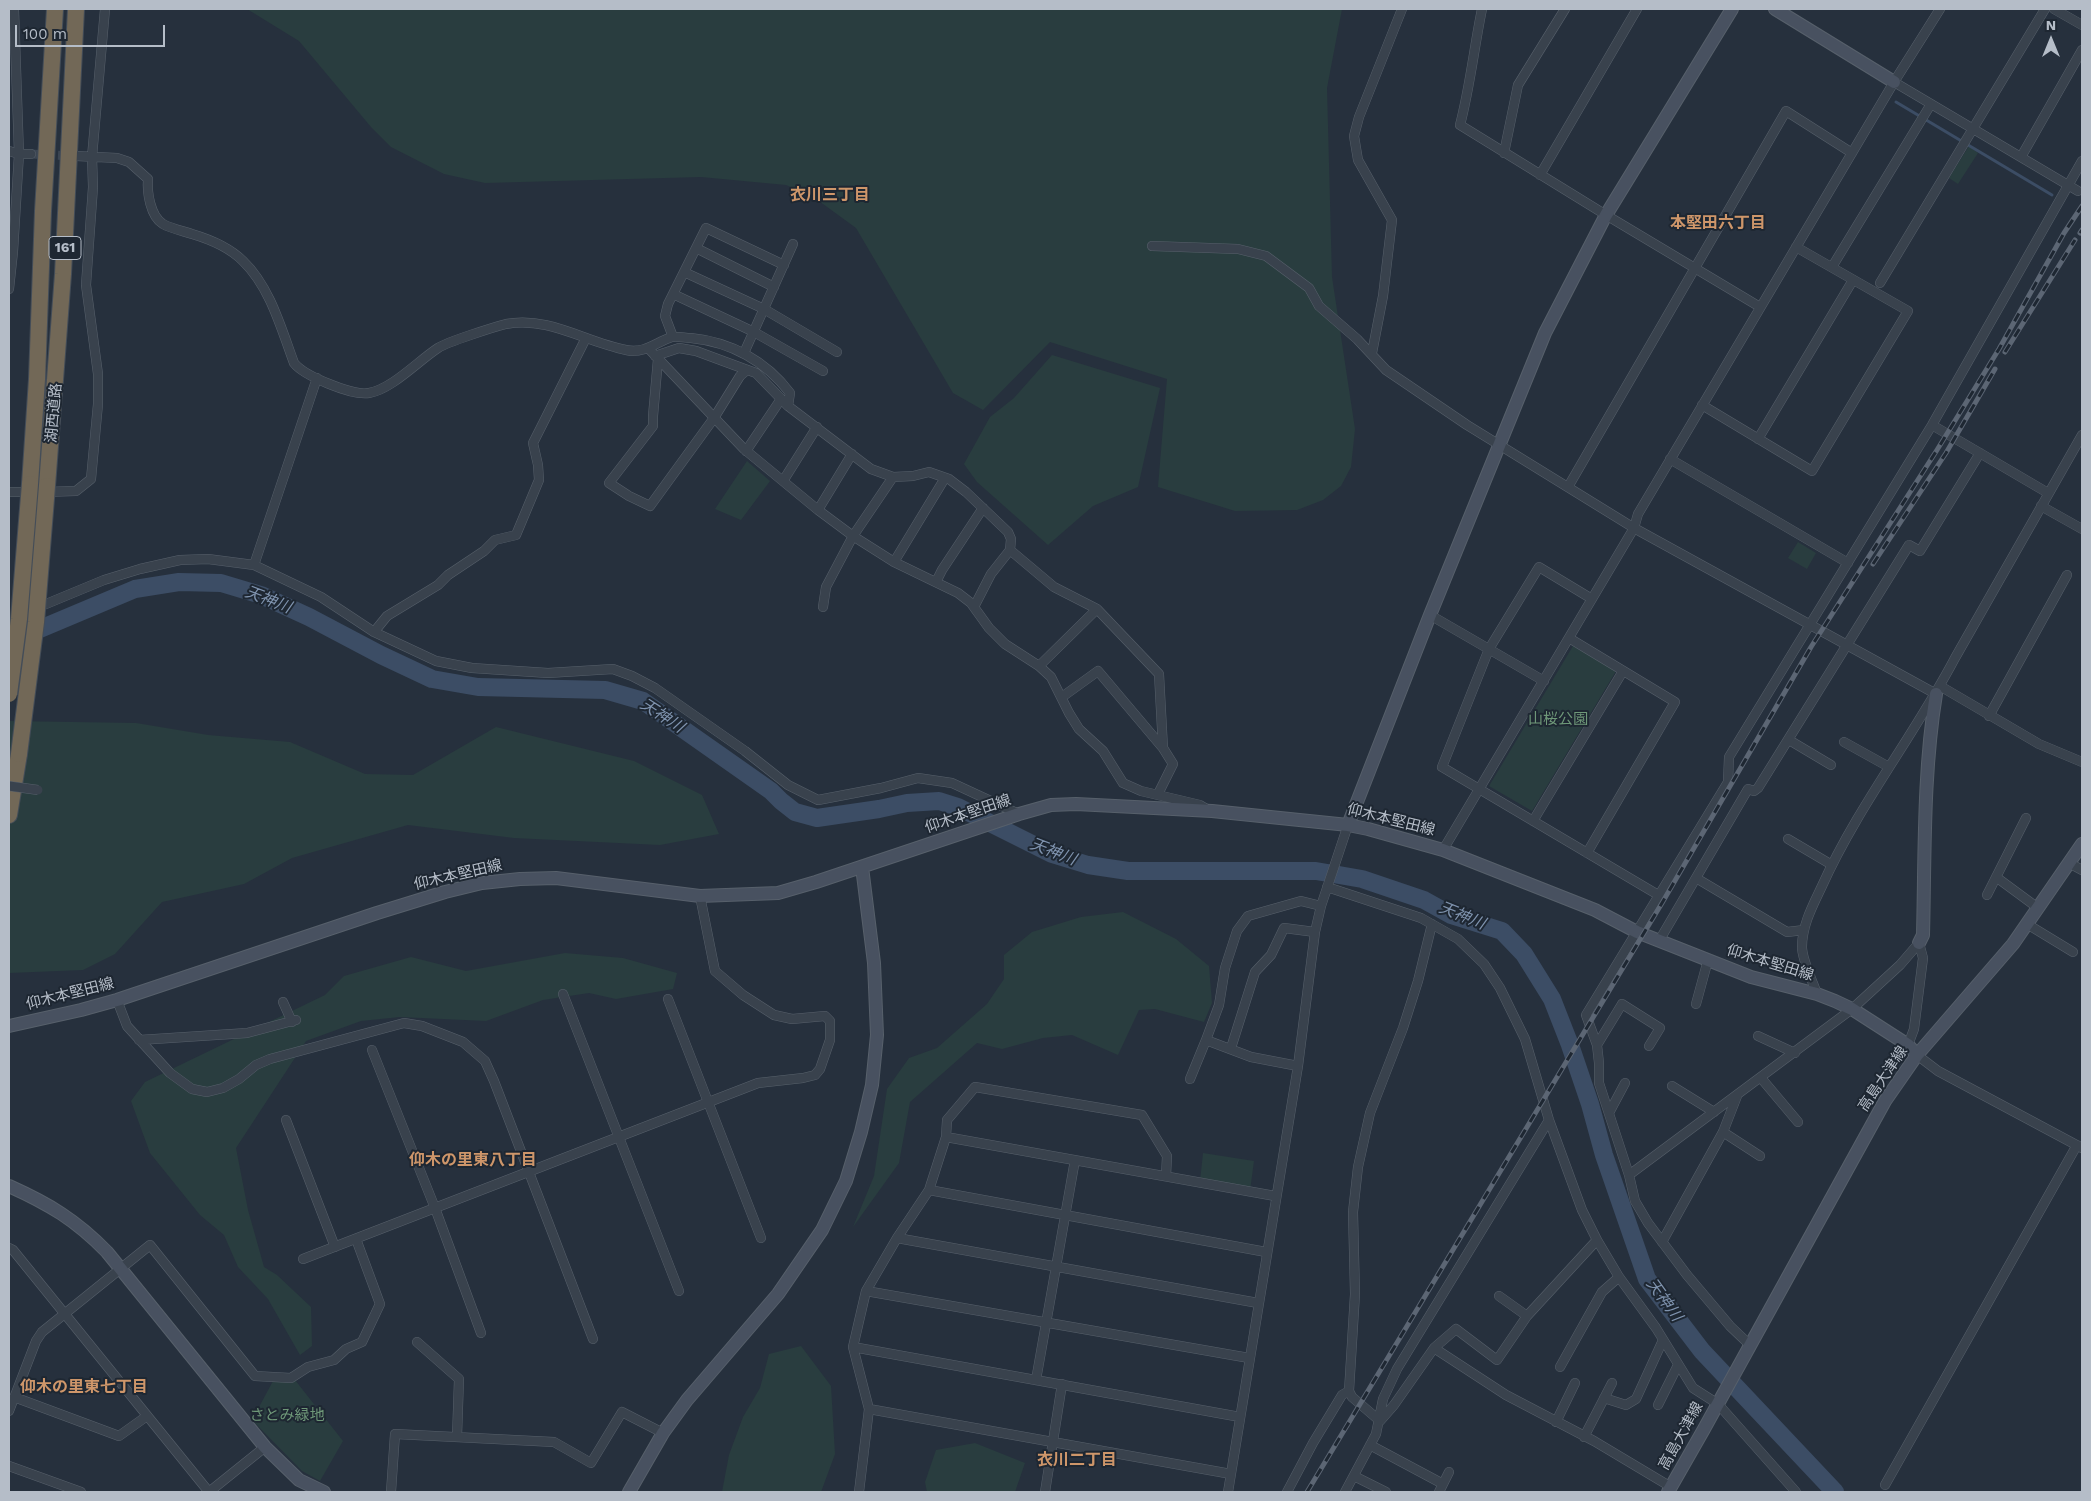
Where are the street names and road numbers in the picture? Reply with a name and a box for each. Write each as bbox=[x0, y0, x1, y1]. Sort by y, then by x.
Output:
road number: 161 bbox=[49, 237, 81, 260]
street label: 湖西道路 bbox=[42, 382, 66, 444]
street label: 仰木本堅田線 bbox=[923, 791, 1013, 837]
street label: 仰木本堅田線 bbox=[1345, 800, 1437, 840]
street label: 仰木本堅田線 bbox=[412, 856, 504, 894]
street label: 仰木本堅田線 bbox=[1724, 941, 1816, 985]
street label: 仰木本堅田線 bbox=[24, 974, 116, 1014]
street label: 高島大津線 bbox=[1855, 1043, 1911, 1115]
street label: 高島大津線 bbox=[1655, 1399, 1707, 1473]

